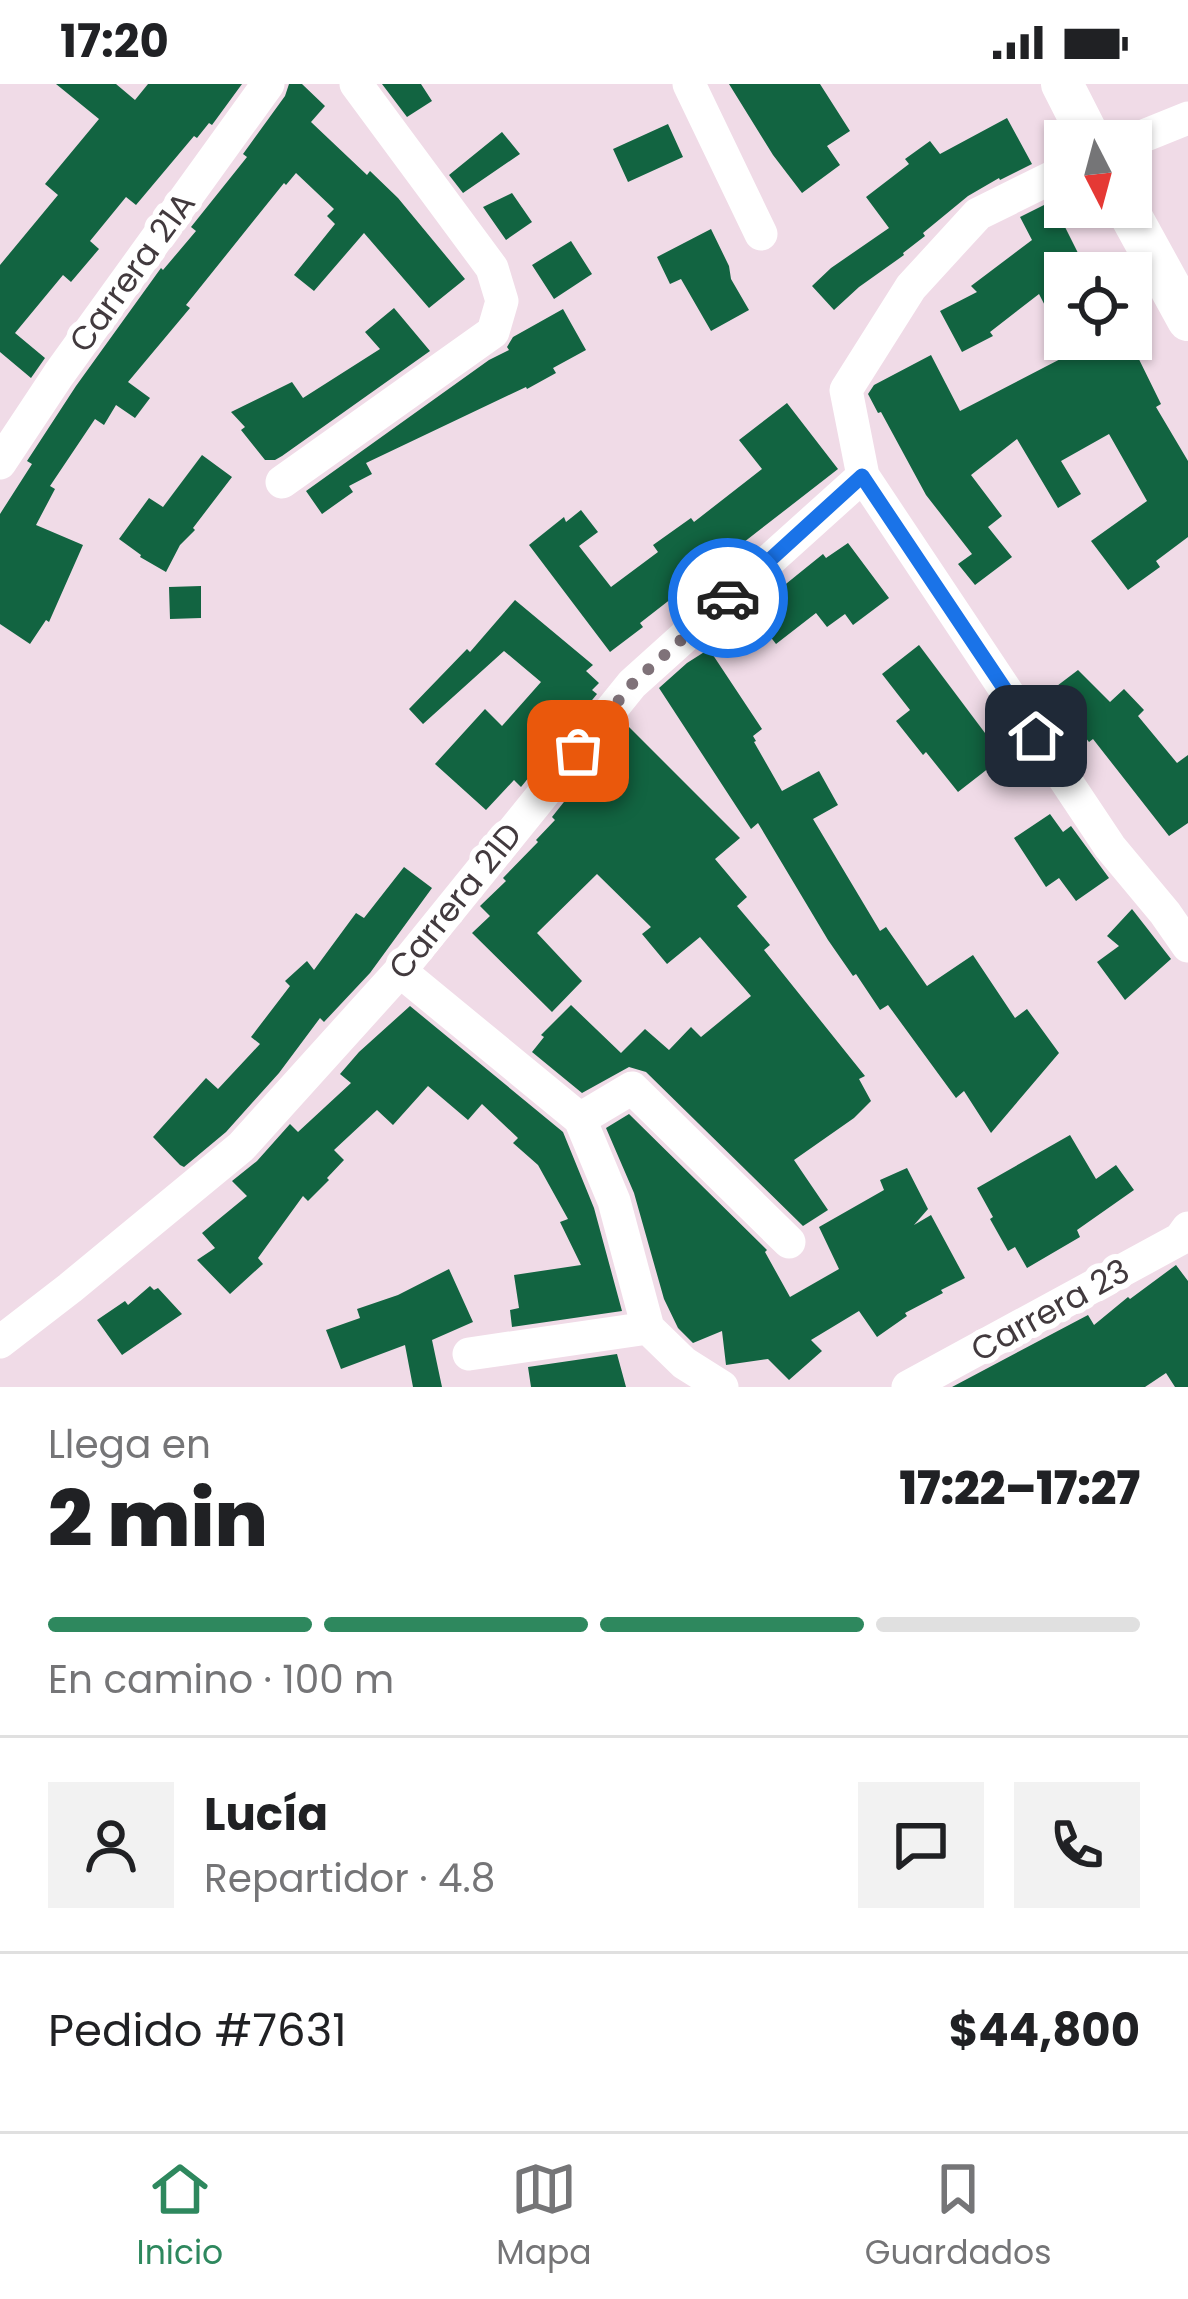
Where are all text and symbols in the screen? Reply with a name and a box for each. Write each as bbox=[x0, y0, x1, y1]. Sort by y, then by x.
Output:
text: 17:20 bbox=[60, 10, 169, 73]
north arrow bbox=[1044, 120, 1152, 228]
map controls bbox=[1044, 120, 1152, 360]
street label: Carrera 21A bbox=[58, 182, 206, 362]
button: locate bbox=[1044, 252, 1152, 360]
courier bbox=[668, 538, 788, 658]
icon: car bbox=[695, 565, 761, 631]
pin bbox=[985, 685, 1087, 787]
pin bbox=[527, 700, 629, 802]
icon: home bbox=[1003, 703, 1069, 769]
icon: bag bbox=[545, 718, 611, 784]
street label: Carrera 21D bbox=[377, 813, 533, 989]
street label: Carrera 23 bbox=[962, 1247, 1138, 1373]
text: Llega en bbox=[48, 1417, 211, 1472]
text: 17:22–17:27 bbox=[900, 1457, 1140, 1520]
text: 2 min bbox=[48, 1464, 268, 1573]
text: En camino · 100 m bbox=[48, 1652, 394, 1707]
button: person bbox=[48, 1782, 174, 1908]
button: chat bbox=[858, 1782, 984, 1908]
button: phone bbox=[1014, 1782, 1140, 1908]
text: Lucía bbox=[204, 1783, 328, 1846]
text: Repartidor · 4.8 bbox=[204, 1851, 495, 1906]
text: Pedido #7631 bbox=[48, 1999, 347, 2062]
text: $44,800 bbox=[949, 1999, 1140, 2062]
tab: Inicio bbox=[137, 2156, 223, 2278]
tab: Mapa bbox=[496, 2156, 592, 2278]
tab: Guardados bbox=[865, 2156, 1051, 2278]

